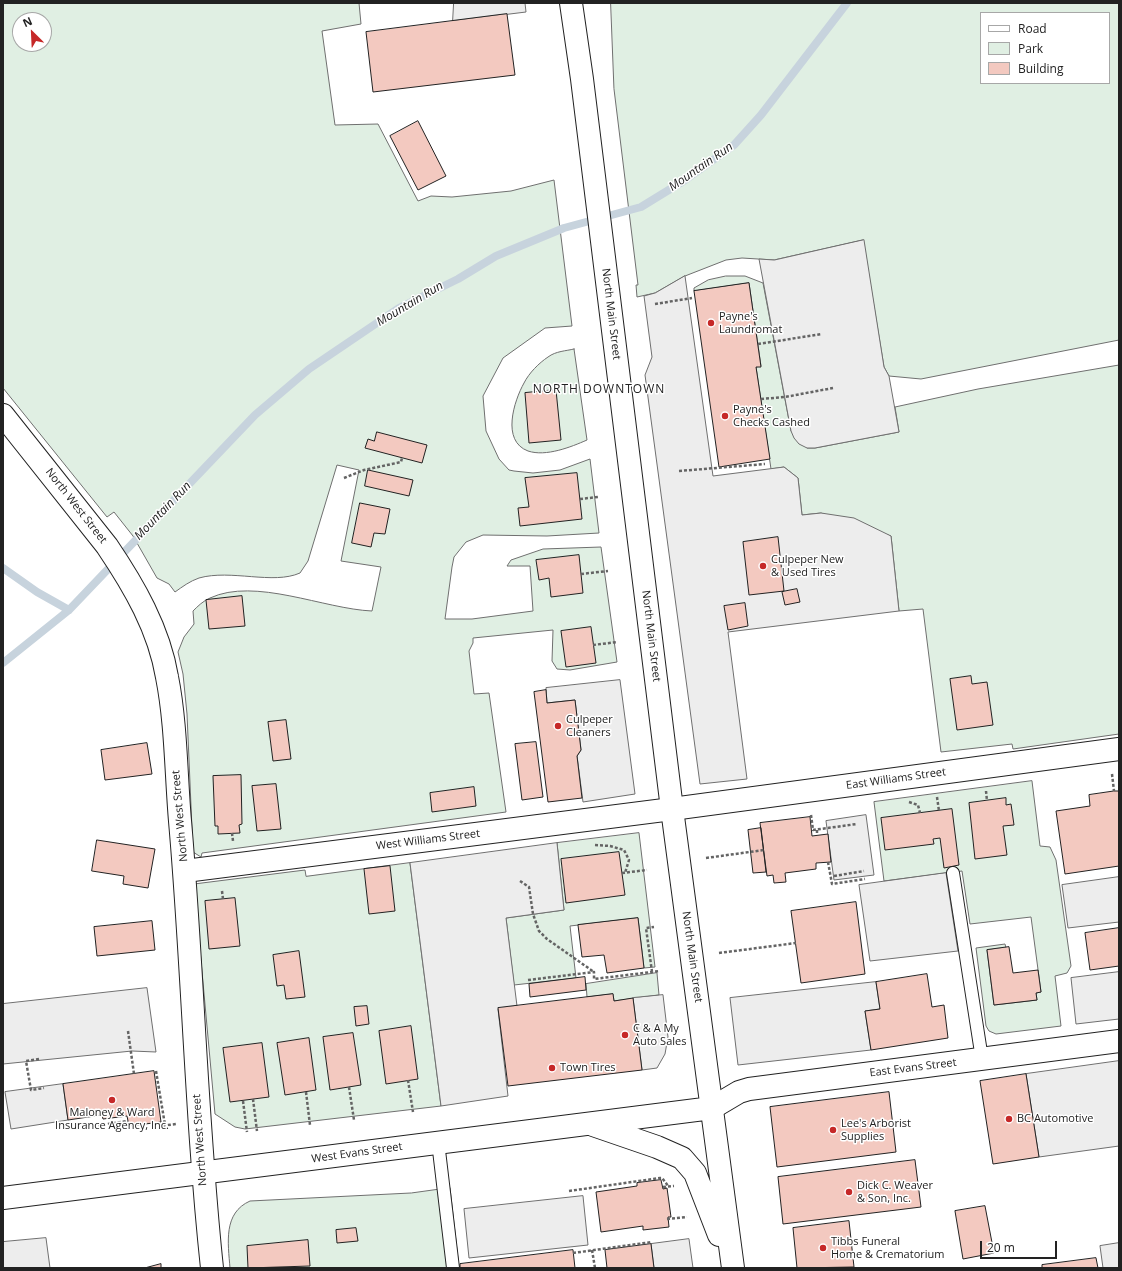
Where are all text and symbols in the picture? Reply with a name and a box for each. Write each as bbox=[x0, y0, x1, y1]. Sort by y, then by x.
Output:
north arrow bbox=[12, 12, 52, 52]
legend bbox=[980, 12, 1110, 84]
text: N bbox=[20, 13, 34, 30]
text: Road bbox=[1018, 20, 1047, 37]
text: Park bbox=[1018, 40, 1043, 57]
text: Building bbox=[1018, 60, 1063, 77]
water label: Mountain Run bbox=[666, 140, 736, 194]
street label: North Main Street bbox=[599, 268, 623, 360]
water label: Mountain Run bbox=[374, 278, 446, 330]
place label: Payne's Laundromat bbox=[719, 310, 782, 336]
marker: Payne's Laundromat bbox=[706, 318, 716, 328]
district label: NORTH DOWNTOWN bbox=[533, 383, 665, 397]
place label: Payne's Checks Cashed bbox=[733, 403, 810, 429]
marker: Payne's Checks Cashed bbox=[720, 411, 730, 421]
street label: North West Street bbox=[42, 466, 110, 546]
water label: Mountain Run bbox=[132, 479, 194, 543]
place label: Culpeper New & Used Tires bbox=[771, 553, 844, 579]
marker: Culpeper New & Used Tires bbox=[758, 561, 768, 571]
street label: North Main Street bbox=[639, 590, 663, 682]
place label: Culpeper Cleaners bbox=[566, 713, 613, 739]
marker: Culpeper Cleaners bbox=[553, 721, 563, 731]
street label: East Williams Street bbox=[845, 765, 947, 793]
street label: North West Street bbox=[169, 770, 191, 862]
street label: West Williams Street bbox=[375, 827, 481, 853]
street label: North Main Street bbox=[679, 911, 705, 1003]
place label: C & A My Auto Sales bbox=[633, 1022, 686, 1048]
marker: C & A My Auto Sales bbox=[620, 1030, 630, 1040]
street label: East Evans Street bbox=[869, 1056, 957, 1080]
place label: Town Tires bbox=[560, 1061, 616, 1075]
marker: Town Tires bbox=[547, 1063, 557, 1073]
street label: North West Street bbox=[190, 1094, 210, 1186]
marker: Maloney & Ward Insurance Agency, Inc. bbox=[107, 1095, 117, 1105]
place label: Maloney & Ward Insurance Agency, Inc. bbox=[55, 1106, 169, 1132]
place label: BC Automotive bbox=[1017, 1112, 1093, 1126]
marker: BC Automotive bbox=[1004, 1114, 1014, 1124]
place label: Lee's Arborist Supplies bbox=[841, 1117, 911, 1143]
marker: Lee's Arborist Supplies bbox=[828, 1125, 838, 1135]
street label: West Evans Street bbox=[311, 1140, 403, 1166]
place label: Dick C. Weaver & Son, Inc. bbox=[857, 1179, 933, 1205]
marker: Dick C. Weaver & Son, Inc. bbox=[844, 1187, 854, 1197]
scale bar bbox=[982, 1233, 1059, 1259]
place label: Tibbs Funeral Home & Crematorium bbox=[831, 1235, 944, 1261]
text: 20 m bbox=[987, 1239, 1015, 1256]
marker: Tibbs Funeral Home & Crematorium bbox=[818, 1243, 828, 1253]

